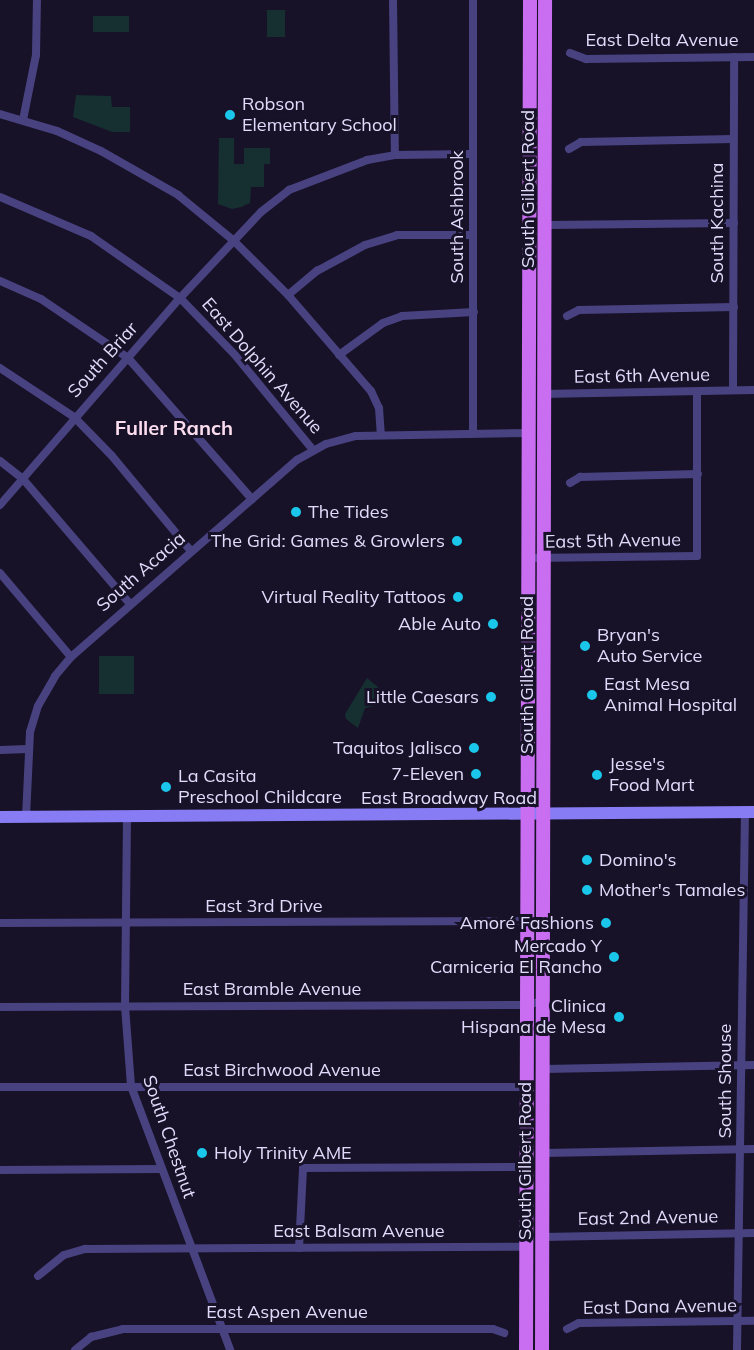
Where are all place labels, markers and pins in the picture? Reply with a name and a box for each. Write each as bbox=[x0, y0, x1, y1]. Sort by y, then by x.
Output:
place label: Robson Elementary School bbox=[242, 94, 397, 136]
marker: Robson Elementary School bbox=[223, 108, 237, 122]
place label: The Tides bbox=[308, 501, 389, 523]
marker: The Tides bbox=[289, 505, 303, 519]
place label: The Grid: Games & Growlers bbox=[211, 530, 445, 552]
marker: The Grid: Games & Growlers bbox=[450, 534, 464, 548]
place label: Virtual Reality Tattoos bbox=[262, 586, 446, 608]
marker: Virtual Reality Tattoos bbox=[451, 590, 465, 604]
place label: Able Auto bbox=[398, 613, 481, 635]
marker: Able Auto bbox=[486, 617, 500, 631]
place label: Bryan's Auto Service bbox=[597, 625, 702, 668]
marker: Bryan's Auto Service bbox=[578, 639, 592, 653]
place label: East Mesa Animal Hospital bbox=[604, 674, 737, 716]
place label: Little Caesars bbox=[366, 686, 479, 708]
marker: East Mesa Animal Hospital bbox=[585, 688, 599, 702]
marker: Little Caesars bbox=[484, 690, 498, 704]
place label: Taquitos Jalisco bbox=[333, 737, 462, 759]
marker: Taquitos Jalisco bbox=[467, 741, 481, 755]
place label: Jesse's Food Mart bbox=[609, 754, 694, 796]
place label: 7-Eleven bbox=[391, 763, 464, 785]
place label: La Casita Preschool Childcare bbox=[178, 766, 342, 808]
marker: 7-Eleven bbox=[469, 767, 483, 781]
marker: Jesse's Food Mart bbox=[590, 768, 604, 782]
marker: La Casita Preschool Childcare bbox=[159, 780, 173, 794]
place label: Domino's bbox=[599, 849, 677, 871]
marker: Domino's bbox=[580, 853, 594, 867]
place label: Mother's Tamales bbox=[599, 879, 745, 901]
marker: Mother's Tamales bbox=[580, 883, 594, 897]
place label: Amoré Fashions bbox=[460, 912, 594, 934]
marker: Amoré Fashions bbox=[599, 916, 613, 930]
place label: Mercado Y Carniceria El Rancho bbox=[430, 936, 602, 978]
marker: Mercado Y Carniceria El Rancho bbox=[607, 950, 621, 964]
place label: Clinica Hispana de Mesa bbox=[461, 996, 606, 1038]
marker: Clinica Hispana de Mesa bbox=[610, 1008, 628, 1026]
place label: Holy Trinity AME bbox=[214, 1142, 352, 1164]
marker: Holy Trinity AME bbox=[195, 1146, 209, 1160]

